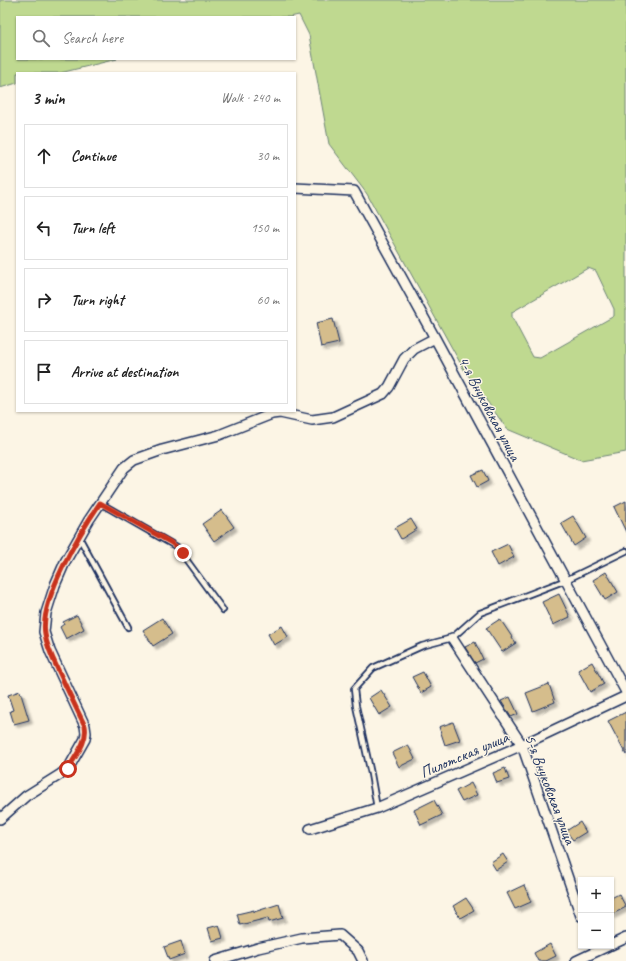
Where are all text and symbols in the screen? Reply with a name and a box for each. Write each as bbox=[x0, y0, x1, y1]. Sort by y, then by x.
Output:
search box bbox=[16, 16, 296, 60]
icon: search bbox=[30, 27, 52, 49]
text: Search here bbox=[62, 29, 123, 48]
text: 3 min bbox=[32, 88, 65, 109]
text: Walk · 240 m bbox=[221, 90, 280, 106]
icon: ahead bbox=[33, 145, 55, 167]
text: Continue bbox=[71, 147, 116, 166]
text: 30 m bbox=[257, 148, 279, 164]
icon: left bbox=[33, 217, 55, 239]
text: Turn left bbox=[71, 219, 114, 238]
text: 150 m bbox=[251, 220, 279, 236]
icon: right bbox=[33, 289, 55, 311]
text: Turn right bbox=[71, 291, 124, 310]
text: 60 m bbox=[257, 292, 279, 308]
street label: 4-я Внуковская улица bbox=[453, 353, 526, 466]
icon: arrive bbox=[33, 361, 55, 383]
text: Arrive at destination bbox=[71, 363, 178, 382]
route end bbox=[174, 544, 192, 562]
street label: Пилотская улица bbox=[417, 727, 513, 783]
street label: 5-я Внуковская улица bbox=[520, 732, 581, 848]
route start bbox=[59, 760, 77, 778]
map controls bbox=[578, 877, 614, 949]
button: + bbox=[578, 877, 614, 913]
button: − bbox=[578, 913, 614, 949]

